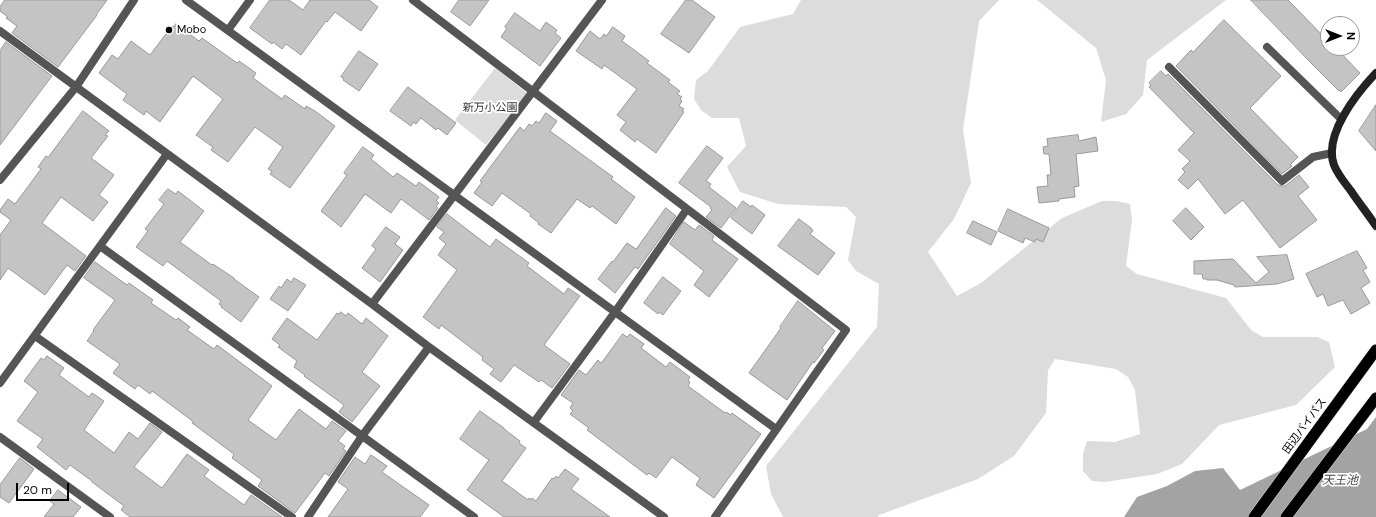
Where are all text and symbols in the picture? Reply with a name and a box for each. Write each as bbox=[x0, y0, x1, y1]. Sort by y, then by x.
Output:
north arrow bbox=[1320, 16, 1360, 56]
place label: Mobo bbox=[177, 23, 206, 37]
marker: Mobo bbox=[164, 25, 174, 35]
text: N bbox=[1344, 32, 1358, 40]
park label: 新万小公園 bbox=[463, 101, 517, 115]
street label: 田辺バイパス bbox=[1280, 395, 1330, 457]
water label: 天王池 bbox=[1322, 474, 1358, 488]
scale bar bbox=[18, 475, 71, 501]
text: 20 m bbox=[23, 482, 52, 498]

